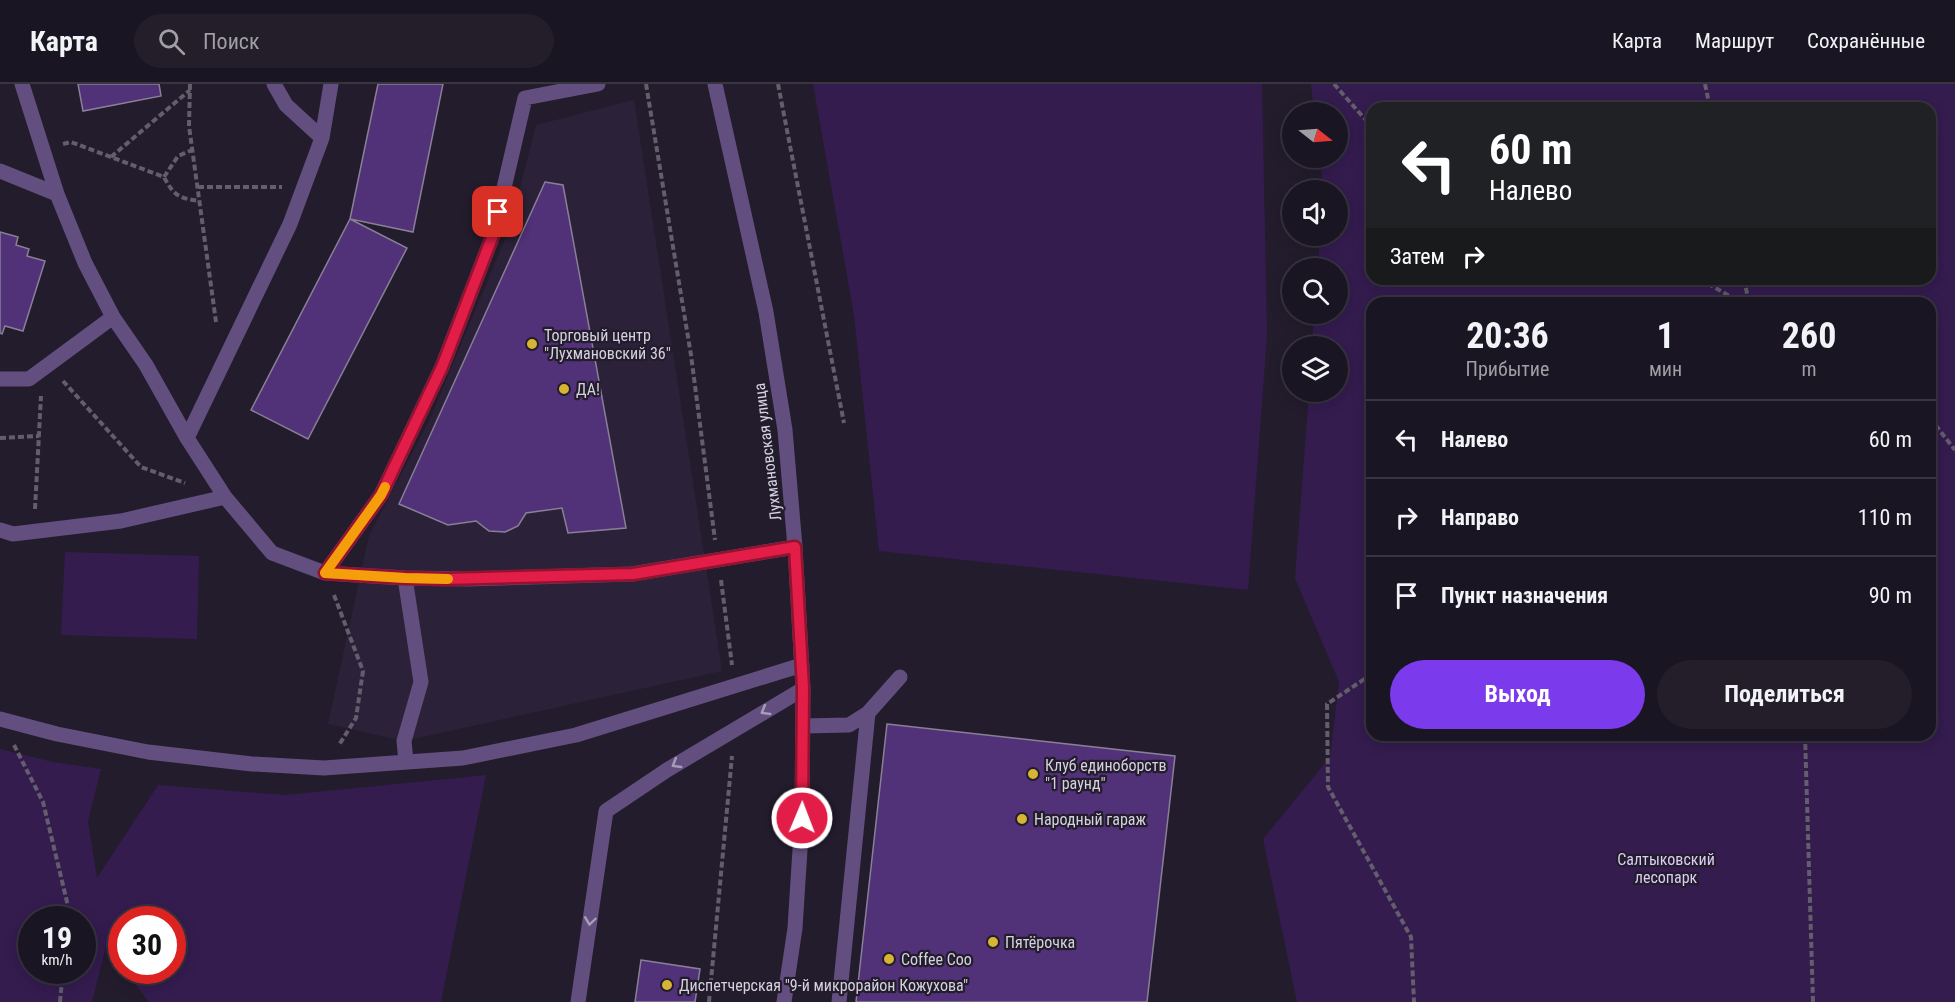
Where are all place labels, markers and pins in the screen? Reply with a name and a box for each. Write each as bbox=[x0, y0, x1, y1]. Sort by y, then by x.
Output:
pin bbox=[472, 186, 523, 237]
place label: Торговый центр "Лухмановский 36" bbox=[544, 326, 671, 363]
marker: Торговый центр "Лухмановский 36" bbox=[525, 337, 539, 351]
place label: ДА! bbox=[576, 380, 600, 399]
marker: ДА! bbox=[557, 382, 571, 396]
place label: Клуб единоборств "1 раунд" bbox=[1045, 756, 1167, 793]
marker: Клуб единоборств "1 раунд" bbox=[1026, 767, 1040, 781]
place label: Народный гараж bbox=[1034, 810, 1147, 829]
marker: Народный гараж bbox=[1015, 812, 1029, 826]
place label: Пятёрочка bbox=[1005, 933, 1075, 952]
marker: Пятёрочка bbox=[986, 935, 1000, 949]
place label: Coffee Coo bbox=[901, 950, 972, 969]
marker: Coffee Coo bbox=[882, 952, 896, 966]
place label: Диспетчерская "9-й микрорайон Кожухова" bbox=[679, 976, 968, 995]
marker: Диспетчерская "9-й микрорайон Кожухова" bbox=[660, 978, 674, 992]

